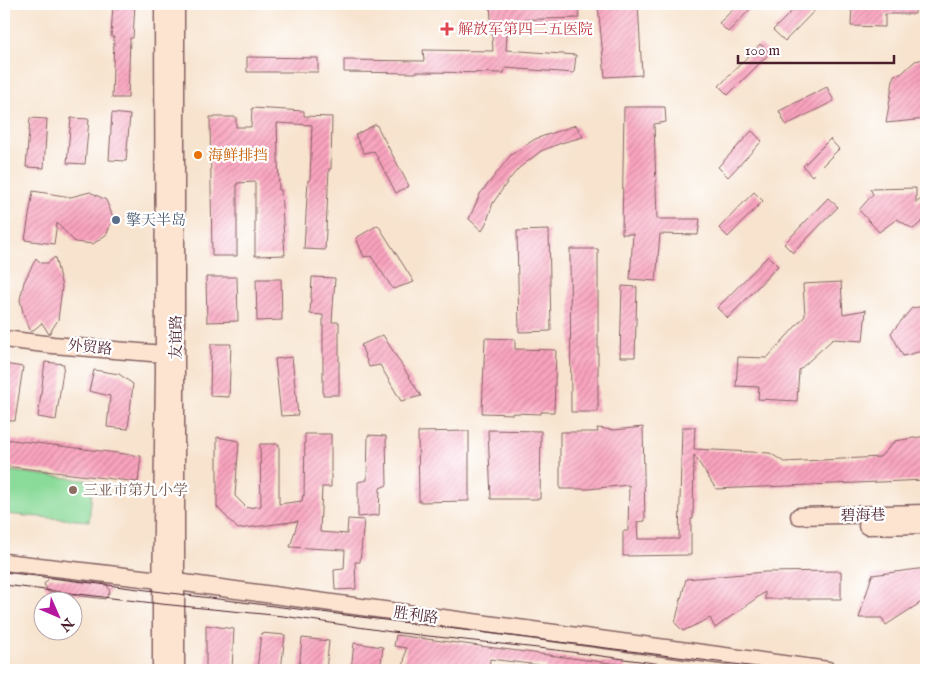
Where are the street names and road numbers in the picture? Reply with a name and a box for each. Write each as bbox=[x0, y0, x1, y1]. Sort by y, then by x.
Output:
street label: 友谊路 bbox=[167, 314, 186, 360]
street label: 外贸路 bbox=[67, 336, 113, 359]
street label: 碧海巷 bbox=[840, 506, 886, 525]
street label: 胜利路 bbox=[392, 603, 440, 628]

